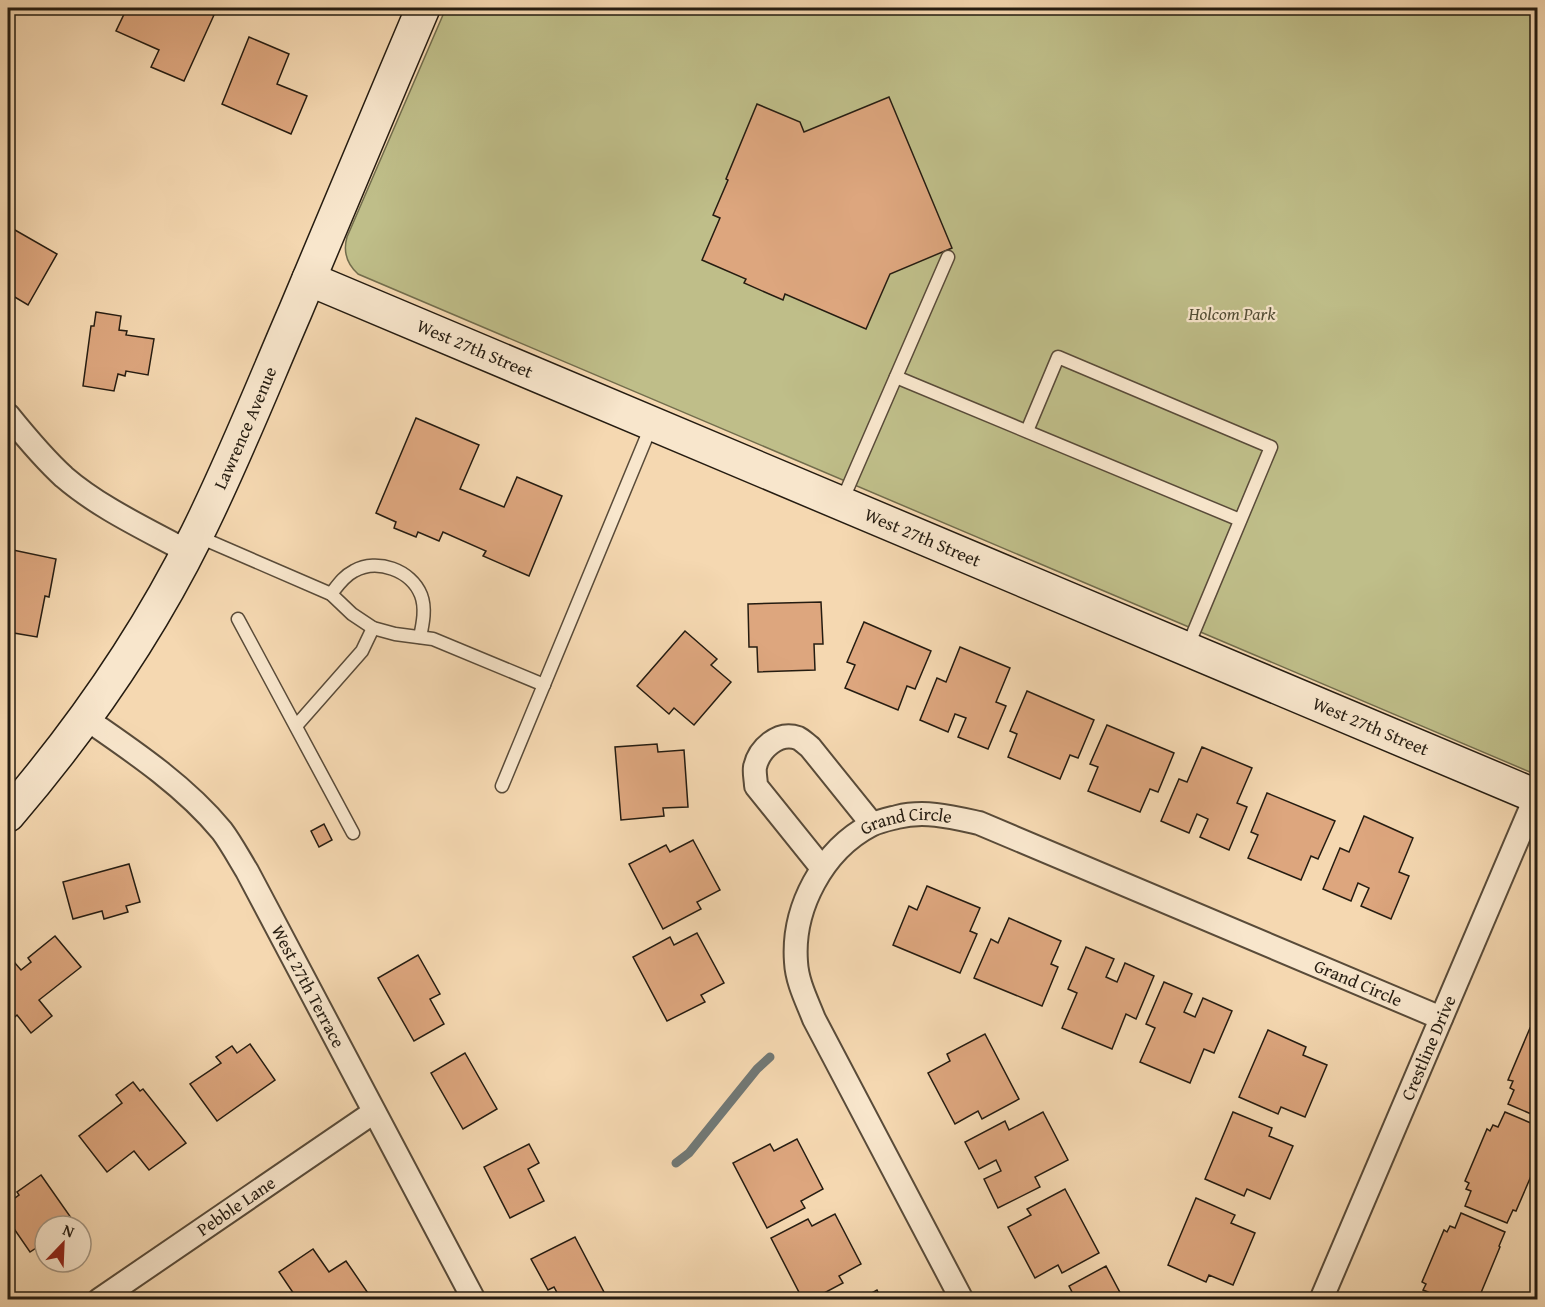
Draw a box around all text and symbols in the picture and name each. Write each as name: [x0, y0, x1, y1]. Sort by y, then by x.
park label: Holcom Park: [1188, 300, 1276, 327]
street label: West 27th Street: [413, 312, 538, 385]
street label: Lawrence Avenue: [206, 362, 283, 494]
street label: West 27th Street: [861, 501, 986, 574]
street label: West 27th Street: [1308, 689, 1434, 763]
street label: Grand Circle: [854, 800, 954, 842]
street label: West 27th Terrace: [265, 920, 352, 1053]
street label: Grand Circle: [1310, 952, 1407, 1013]
street label: Crestline Drive: [1394, 991, 1462, 1105]
street label: Pebble Lane: [191, 1169, 281, 1242]
north arrow: [33, 1214, 93, 1274]
text: N: [59, 1217, 79, 1243]

